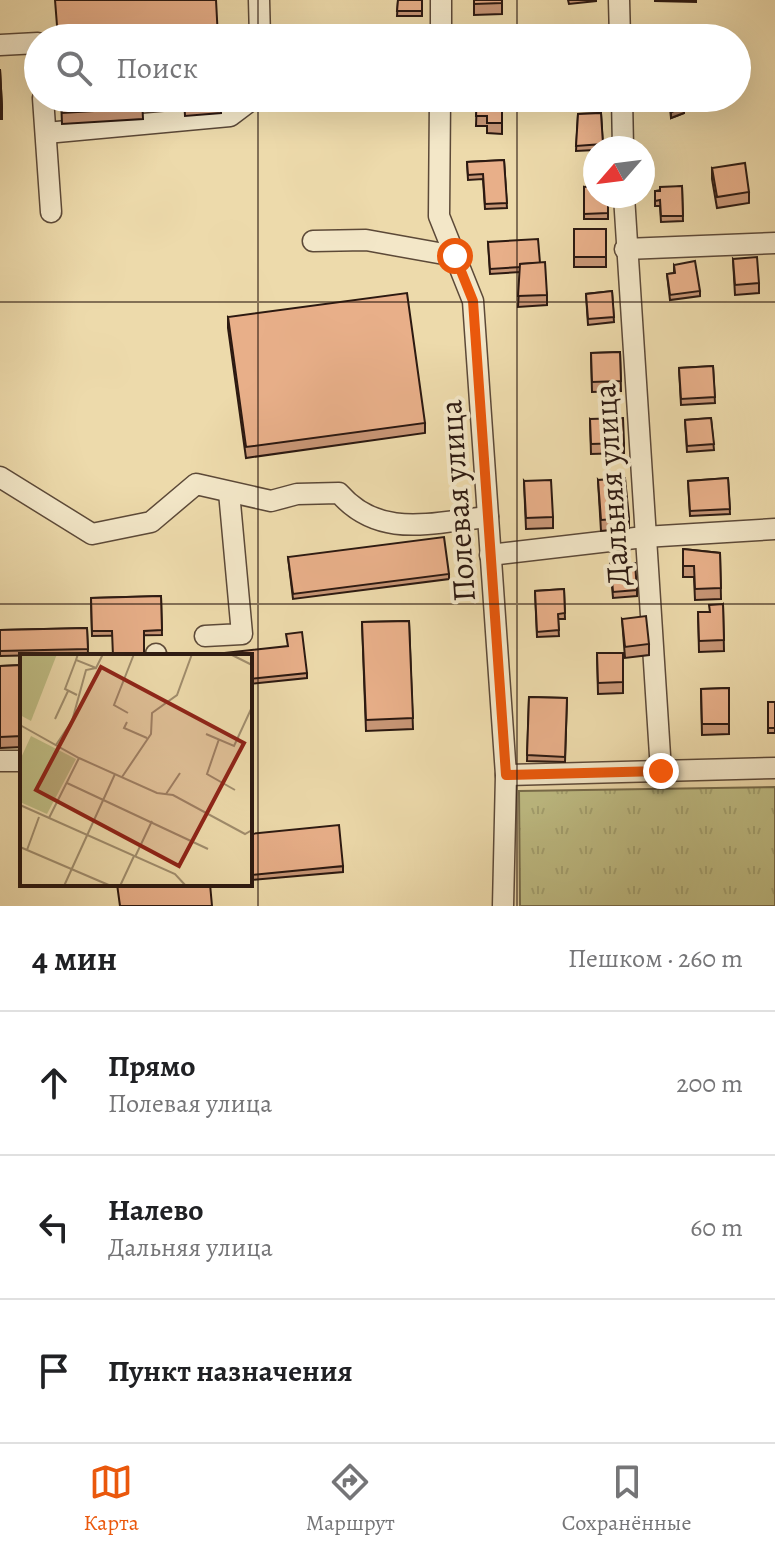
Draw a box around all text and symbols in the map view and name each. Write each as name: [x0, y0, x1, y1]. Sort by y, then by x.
search box: [24, 24, 751, 112]
icon: search: [52, 46, 96, 90]
text: Поиск: [116, 48, 198, 88]
north arrow: [583, 136, 655, 208]
route start: [437, 238, 473, 274]
street label: Дальняя улица: [582, 382, 640, 588]
street label: Полевая улица: [428, 398, 486, 603]
inset map: [20, 654, 252, 886]
route end: [643, 753, 679, 789]
text: 4 мин: [32, 935, 117, 982]
text: Пешком · 260 m: [568, 941, 743, 976]
text: Прямо: [108, 1046, 195, 1086]
icon: ahead: [32, 1061, 76, 1105]
text: 200 m: [676, 1066, 743, 1101]
text: Полевая улица: [108, 1086, 272, 1121]
text: Налево: [108, 1190, 203, 1230]
icon: left: [32, 1205, 76, 1249]
text: 60 m: [690, 1210, 743, 1245]
text: Дальняя улица: [108, 1230, 273, 1265]
icon: arrive: [32, 1349, 76, 1393]
text: Пункт назначения: [108, 1351, 353, 1391]
tab: Карта: [83, 1460, 139, 1538]
tab: Маршрут: [306, 1460, 395, 1538]
tab: Сохранённые: [562, 1460, 692, 1538]

